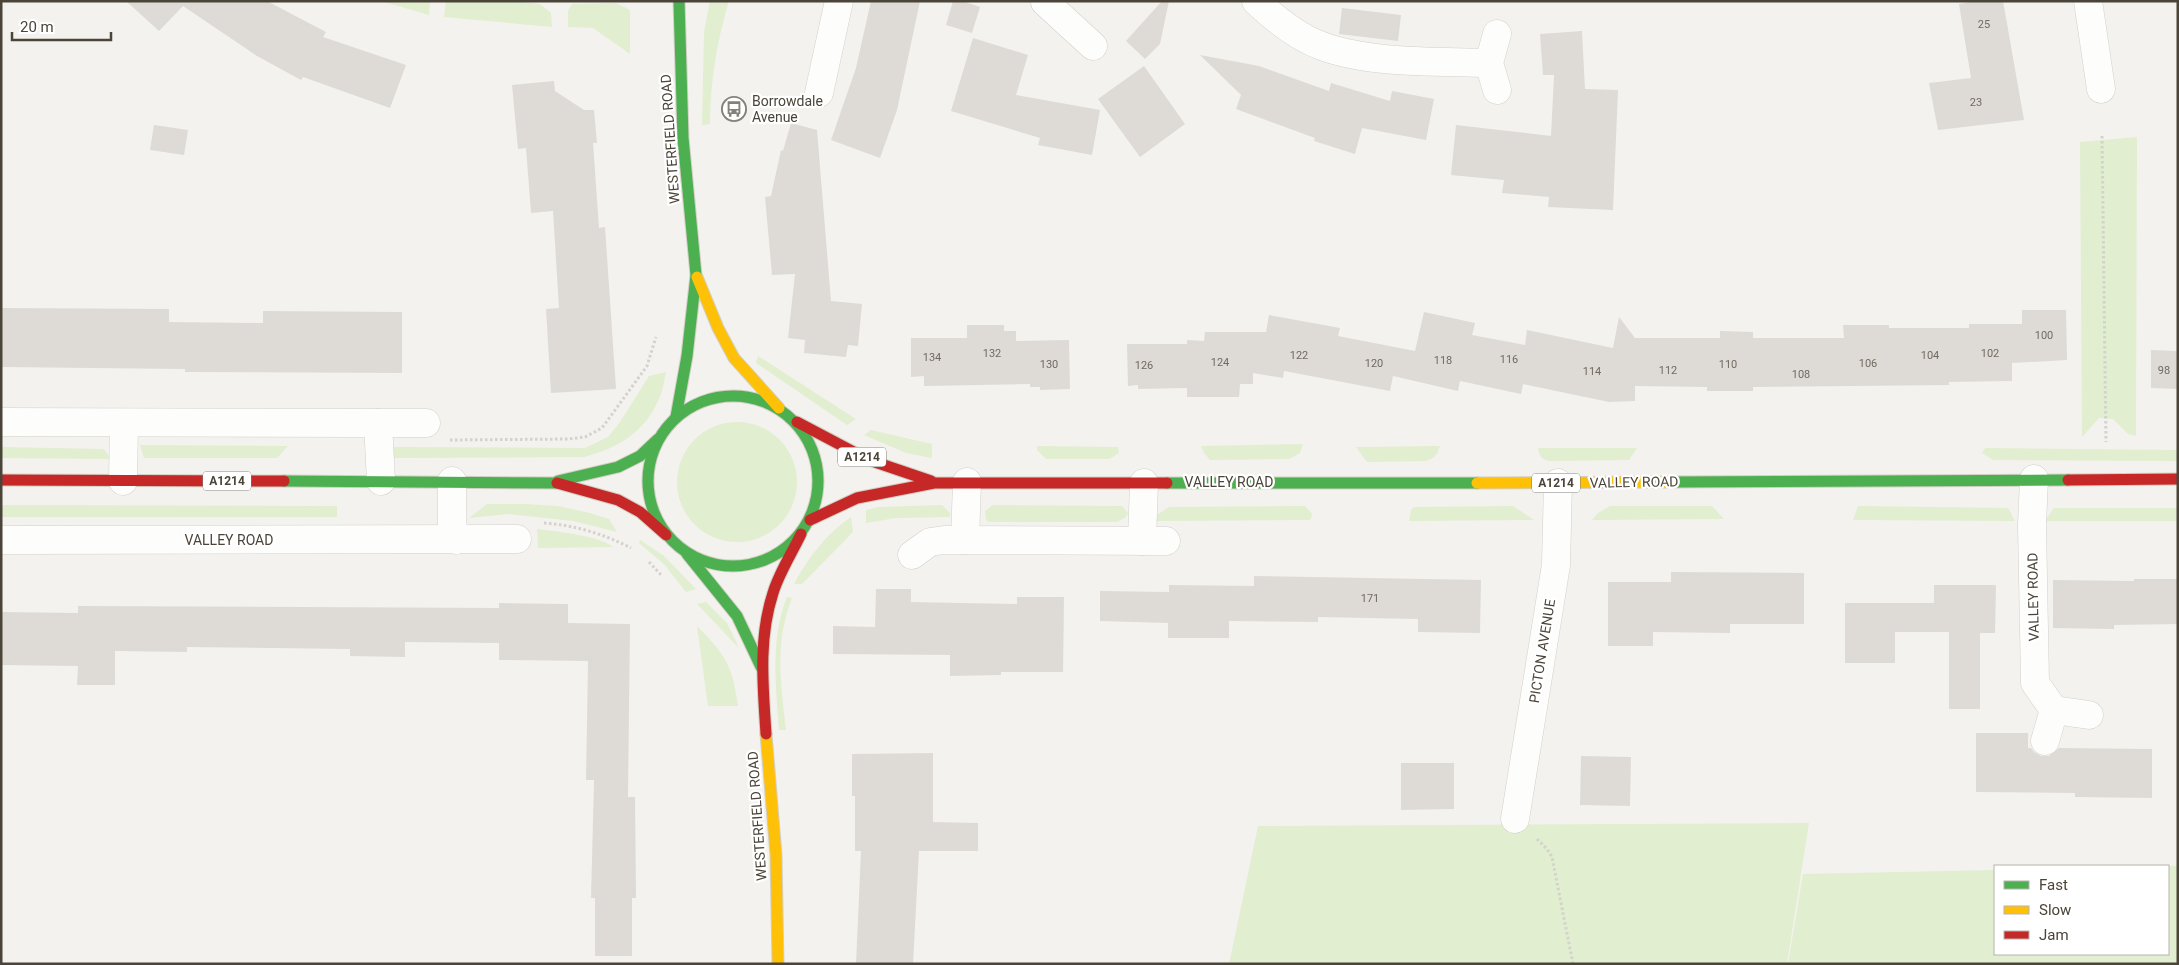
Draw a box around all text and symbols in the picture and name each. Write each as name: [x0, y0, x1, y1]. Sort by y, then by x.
scale bar: [12, 10, 111, 42]
text: 20 m: [20, 18, 54, 36]
house number: 25: [1978, 18, 1990, 31]
street label: WESTERFIELD ROAD: [657, 74, 683, 204]
place label: Borrowdale Avenue: [752, 93, 823, 125]
bus stop icon: Borrowdale Avenue: [721, 96, 747, 122]
house number: 23: [1970, 96, 1982, 109]
house number: 100: [2035, 329, 2053, 342]
house number: 132: [983, 347, 1001, 360]
house number: 102: [1981, 347, 1999, 360]
house number: 122: [1290, 349, 1308, 362]
house number: 104: [1921, 349, 1939, 362]
house number: 134: [923, 351, 941, 364]
house number: 116: [1500, 353, 1518, 366]
house number: 118: [1434, 354, 1452, 367]
house number: 124: [1211, 356, 1229, 369]
house number: 120: [1365, 357, 1383, 370]
house number: 106: [1859, 357, 1877, 370]
house number: 130: [1040, 358, 1058, 371]
house number: 110: [1719, 358, 1737, 371]
house number: 126: [1135, 359, 1153, 372]
house number: 112: [1659, 364, 1677, 377]
house number: 98: [2158, 364, 2170, 377]
house number: 114: [1583, 365, 1601, 378]
house number: 108: [1792, 368, 1810, 381]
road number: A1214: [838, 448, 886, 467]
road number: A1214: [203, 472, 251, 491]
road number: A1214: [1532, 473, 1580, 492]
street label: VALLEY ROAD: [1589, 473, 1679, 491]
street label: VALLEY ROAD: [1185, 474, 1273, 490]
street label: VALLEY ROAD: [185, 532, 273, 548]
street label: VALLEY ROAD: [2024, 552, 2042, 642]
house number: 171: [1361, 592, 1379, 605]
street label: PICTON AVENUE: [1526, 598, 1558, 704]
street label: WESTERFIELD ROAD: [744, 751, 770, 881]
legend: [1994, 865, 2169, 955]
text: Fast: [2039, 876, 2068, 894]
text: Slow: [2039, 901, 2071, 919]
text: Jam: [2039, 926, 2069, 944]

